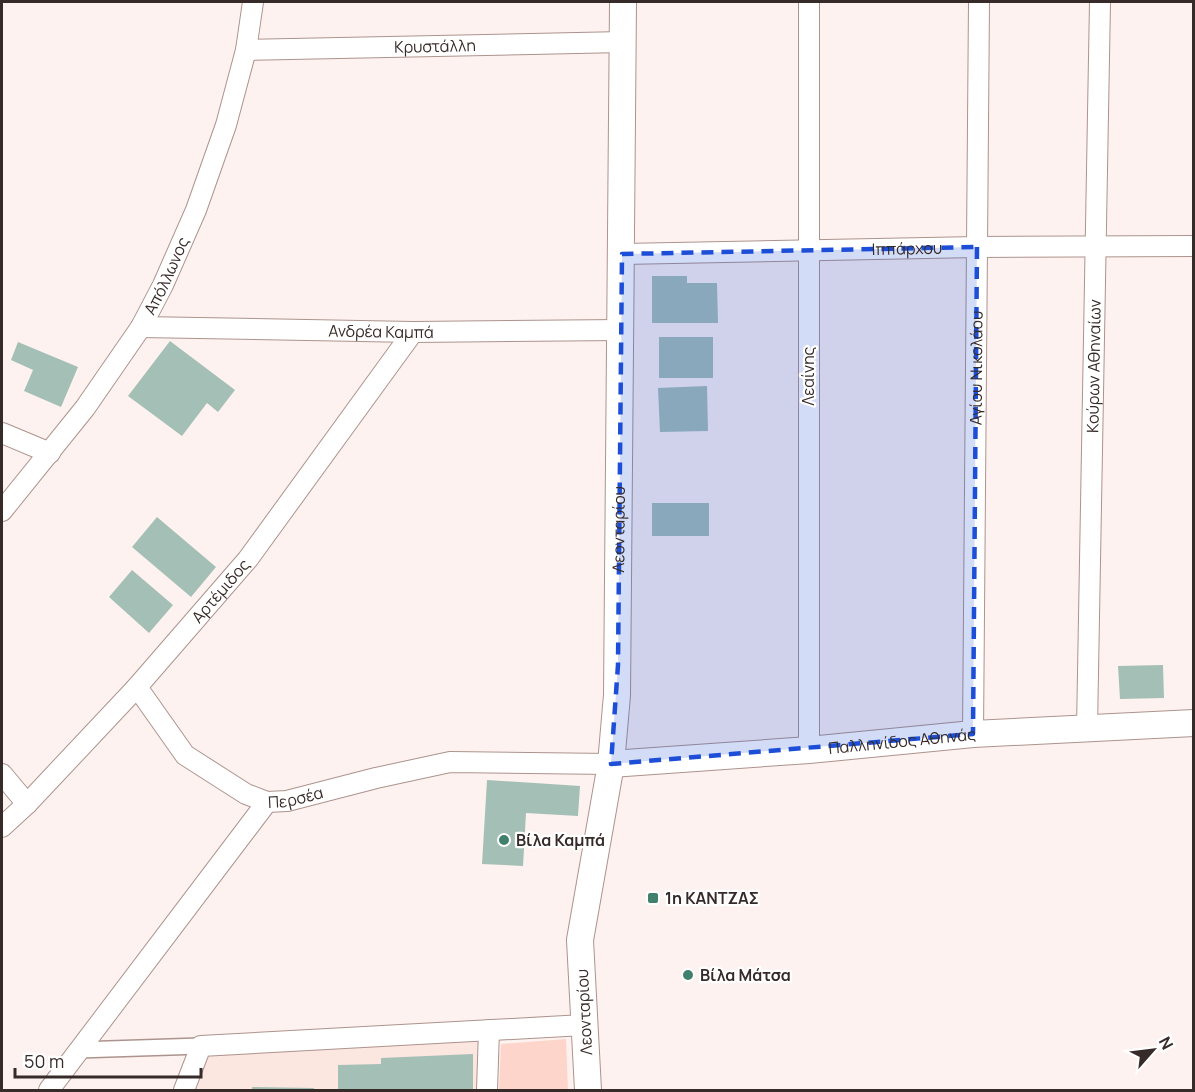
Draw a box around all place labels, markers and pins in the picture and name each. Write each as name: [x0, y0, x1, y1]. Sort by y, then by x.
place label: Βίλα Καμπά: [516, 829, 605, 851]
marker: Βίλα Καμπά: [497, 833, 511, 847]
place label: 1η ΚΑΝΤΖΑΣ: [665, 887, 759, 909]
marker: 1η ΚΑΝΤΖΑΣ: [646, 891, 660, 905]
place label: Βίλα Μάτσα: [700, 964, 791, 986]
marker: Βίλα Μάτσα: [681, 968, 695, 982]

